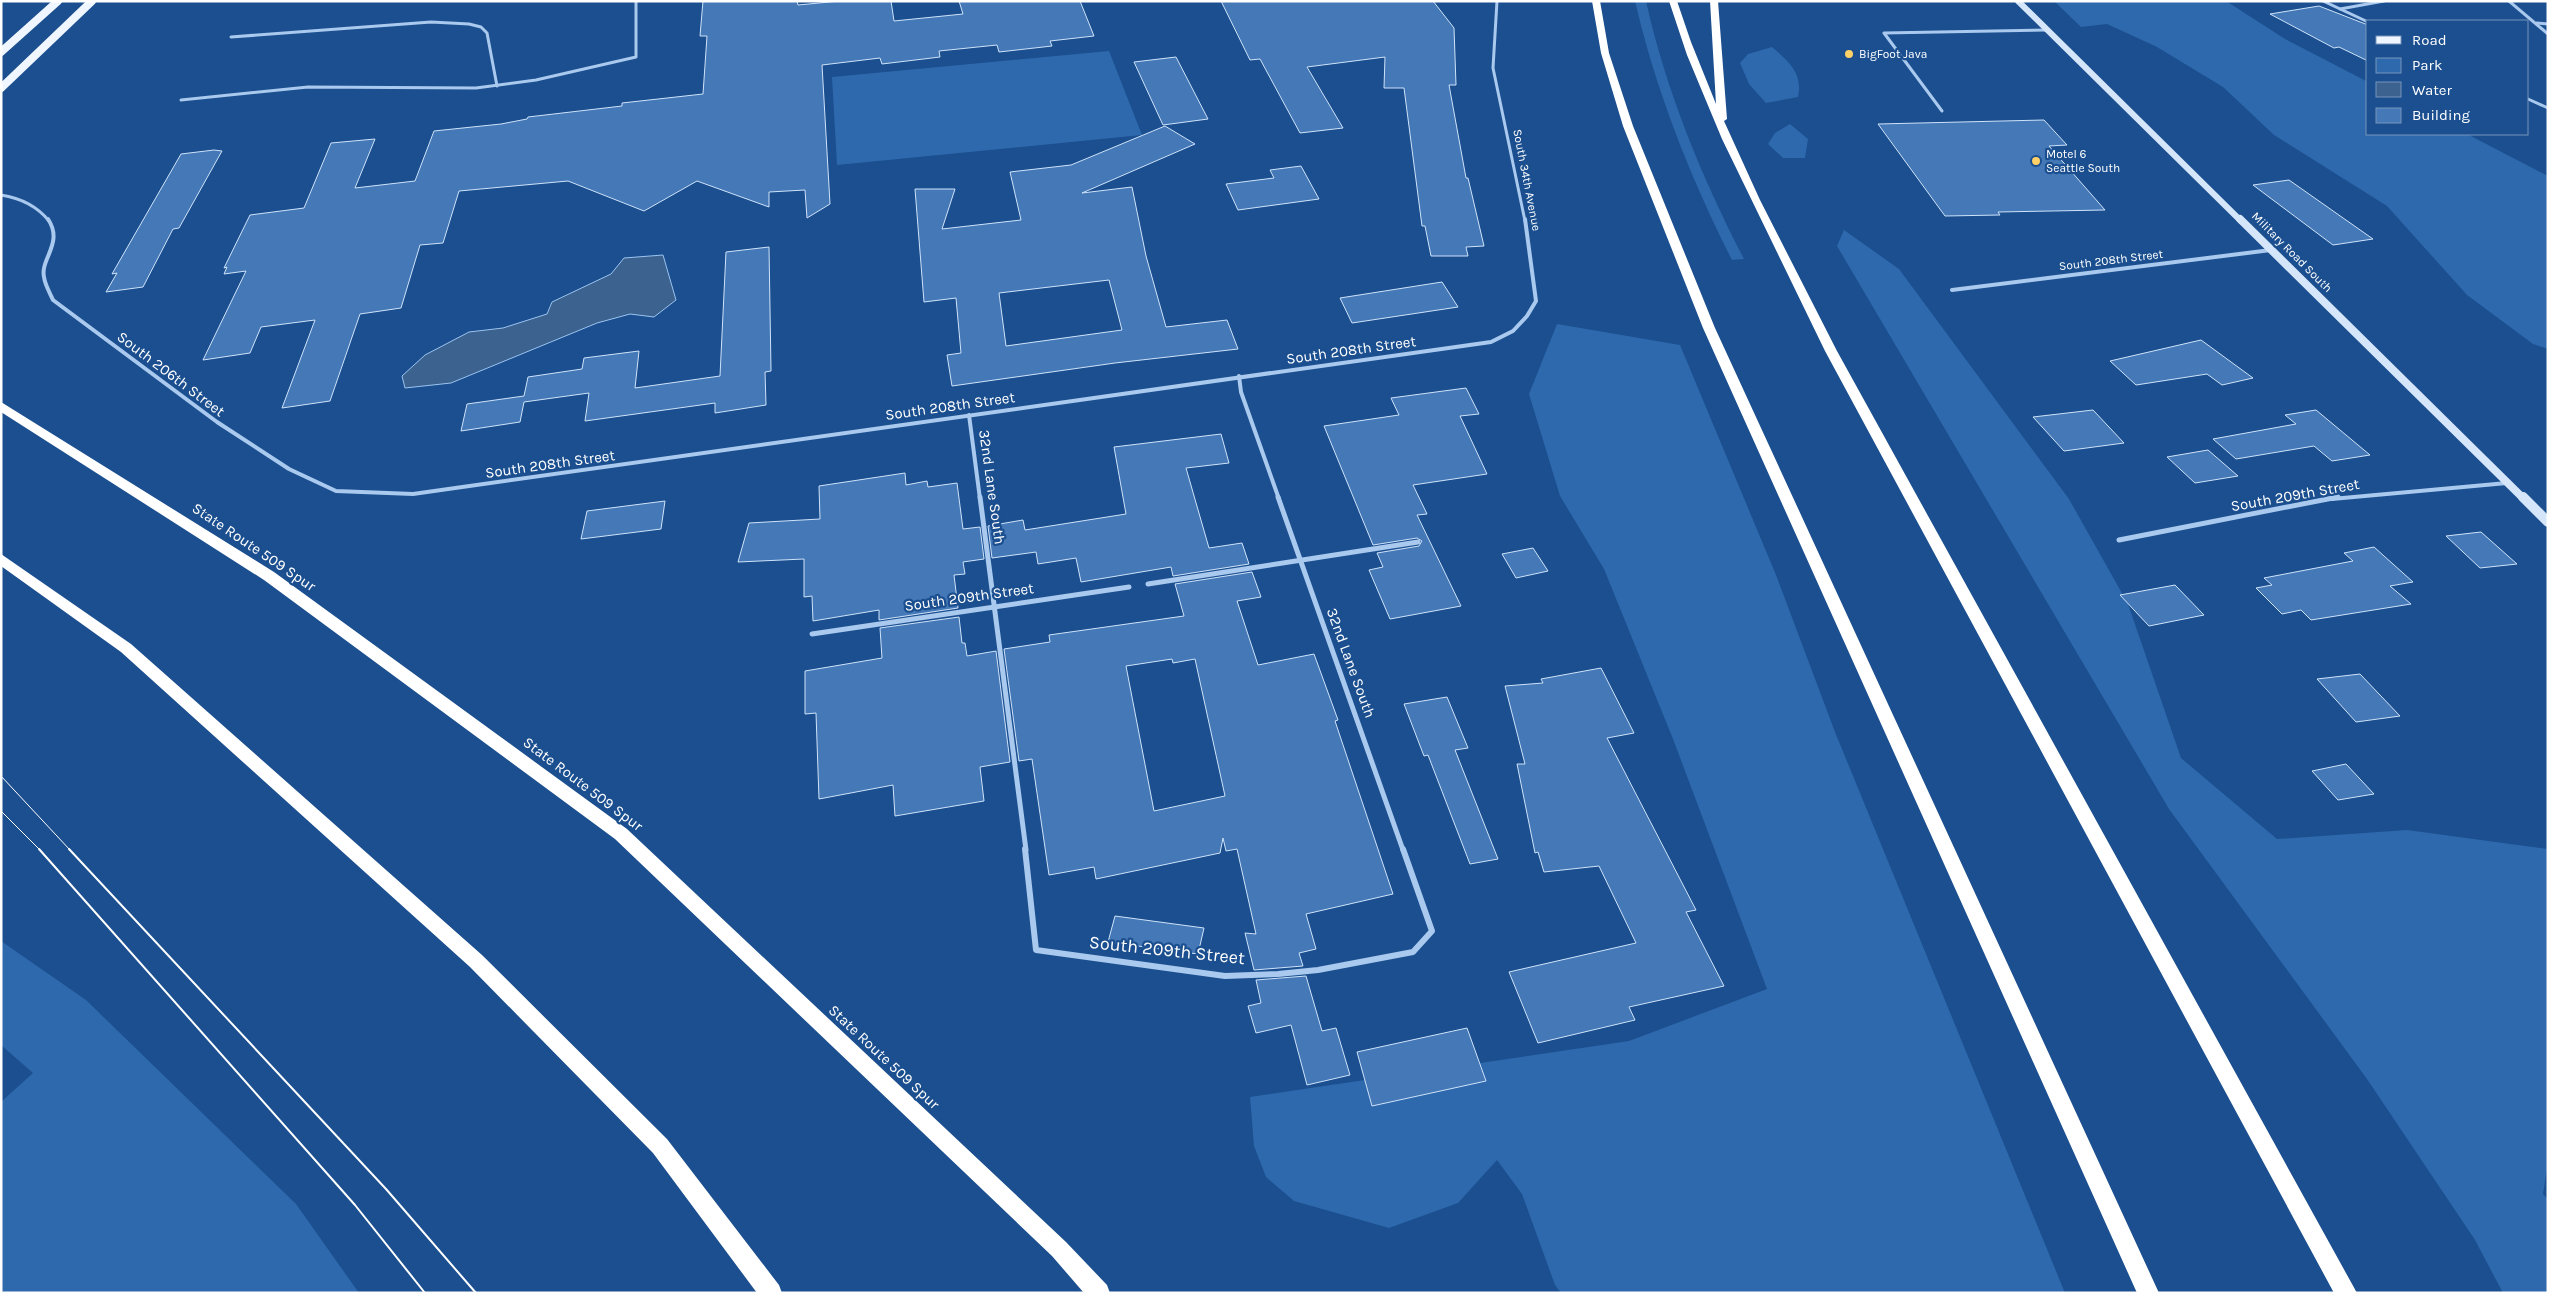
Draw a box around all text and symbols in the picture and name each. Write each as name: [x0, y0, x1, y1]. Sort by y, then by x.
legend: [2366, 20, 2529, 135]
text: Road: [2412, 31, 2447, 49]
place label: BigFoot Java: [1859, 47, 1927, 61]
marker: BigFoot Java: [1843, 48, 1855, 60]
text: Park: [2412, 56, 2442, 74]
text: Water: [2412, 81, 2453, 99]
text: Building: [2412, 106, 2470, 124]
street label: South 34th Avenue: [1510, 128, 1544, 232]
place label: Motel 6 Seattle South: [2046, 147, 2120, 175]
marker: Motel 6 Seattle South: [2030, 155, 2042, 167]
street label: Military Road South: [2249, 209, 2335, 295]
street label: South 208th Street: [2058, 247, 2164, 273]
street label: South 206th Street: [114, 328, 229, 421]
street label: South 208th Street: [1285, 332, 1417, 368]
street label: South 208th Street: [884, 388, 1016, 424]
street label: 32nd Lane South: [975, 428, 1009, 546]
street label: South 208th Street: [484, 446, 616, 482]
street label: South 209th Street: [2229, 475, 2361, 515]
street label: State Route 509 Spur: [189, 499, 320, 595]
street label: South 209th Street: [903, 579, 1035, 615]
street label: 32nd Lane South: [1323, 606, 1379, 720]
street label: State Route 509 Spur: [520, 733, 647, 835]
street label: South 209th Street: [1088, 931, 1246, 969]
street label: State Route 509 Spur: [825, 1001, 944, 1113]

